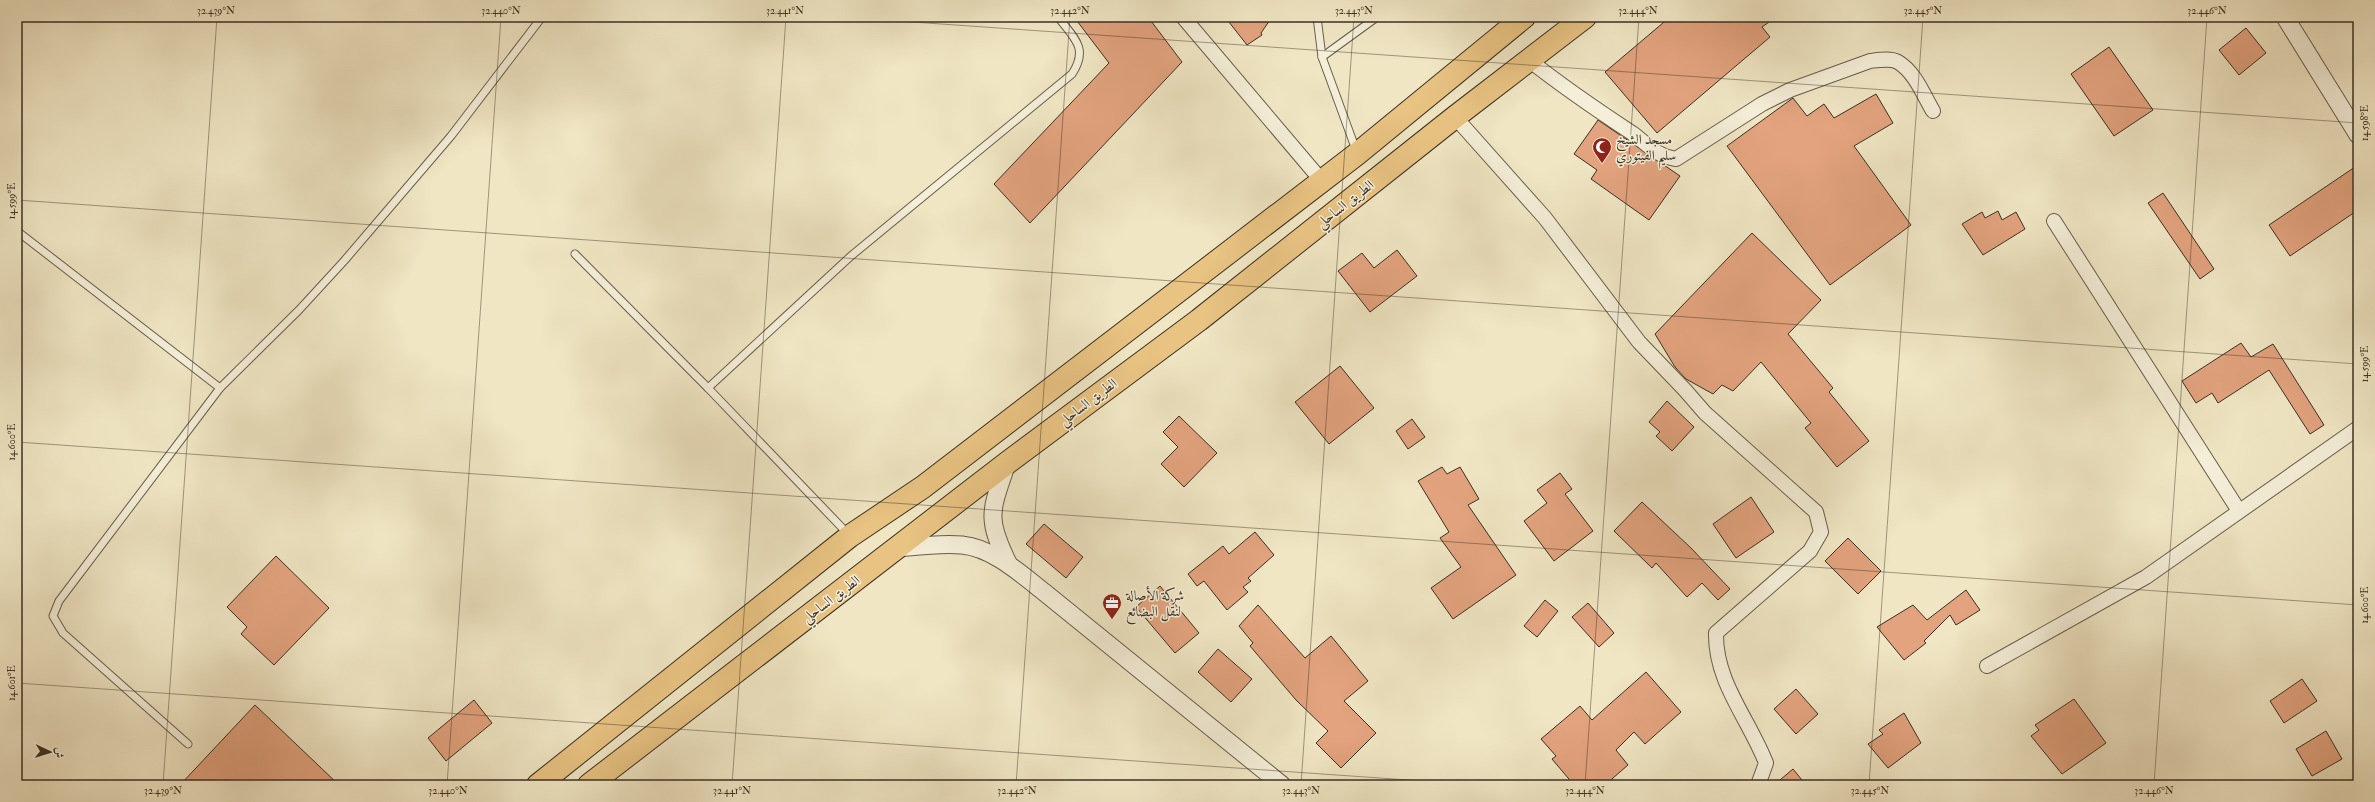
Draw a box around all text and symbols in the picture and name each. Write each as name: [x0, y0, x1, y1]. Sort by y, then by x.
text: 32.439°N: [197, 5, 235, 17]
text: 32.440°N: [481, 5, 521, 17]
text: 32.441°N: [766, 5, 804, 17]
text: 32.442°N: [1050, 5, 1090, 17]
text: 32.443°N: [1335, 5, 1373, 17]
text: 32.444°N: [1618, 5, 1658, 17]
text: 32.445°N: [1904, 5, 1942, 17]
text: 32.446°N: [2187, 5, 2227, 17]
text: 14.598°E: [2359, 105, 2371, 141]
place label: مسجد الشيخ سليم الفيتوري: [1616, 131, 1676, 169]
mosque icon: مسجد الشيخ سليم الفيتوري: [1591, 136, 1613, 164]
street label: الطريق الساحلي: [1313, 176, 1380, 235]
text: 14.599°E: [6, 183, 18, 219]
text: 14.599°E: [2359, 346, 2371, 382]
street label: الطريق الساحلي: [1056, 375, 1123, 433]
text: 14.600°E: [6, 423, 18, 461]
street label: الطريق الساحلي: [799, 572, 866, 630]
place label: شركة الأصالة لنقل البضائع: [1125, 585, 1184, 625]
text: 14.600°E: [2359, 586, 2371, 624]
office icon: شركة الأصالة لنقل البضائع: [1101, 592, 1123, 620]
text: 14.601°E: [6, 665, 18, 701]
north arrow: [30, 732, 70, 772]
text: ش: [53, 747, 66, 759]
text: 32.439°N: [144, 785, 182, 797]
text: 32.440°N: [428, 785, 468, 797]
text: 32.441°N: [713, 785, 751, 797]
text: 32.442°N: [997, 785, 1037, 797]
text: 32.443°N: [1282, 785, 1320, 797]
text: 32.444°N: [1565, 785, 1605, 797]
text: 32.445°N: [1851, 785, 1889, 797]
text: 32.446°N: [2134, 785, 2174, 797]

